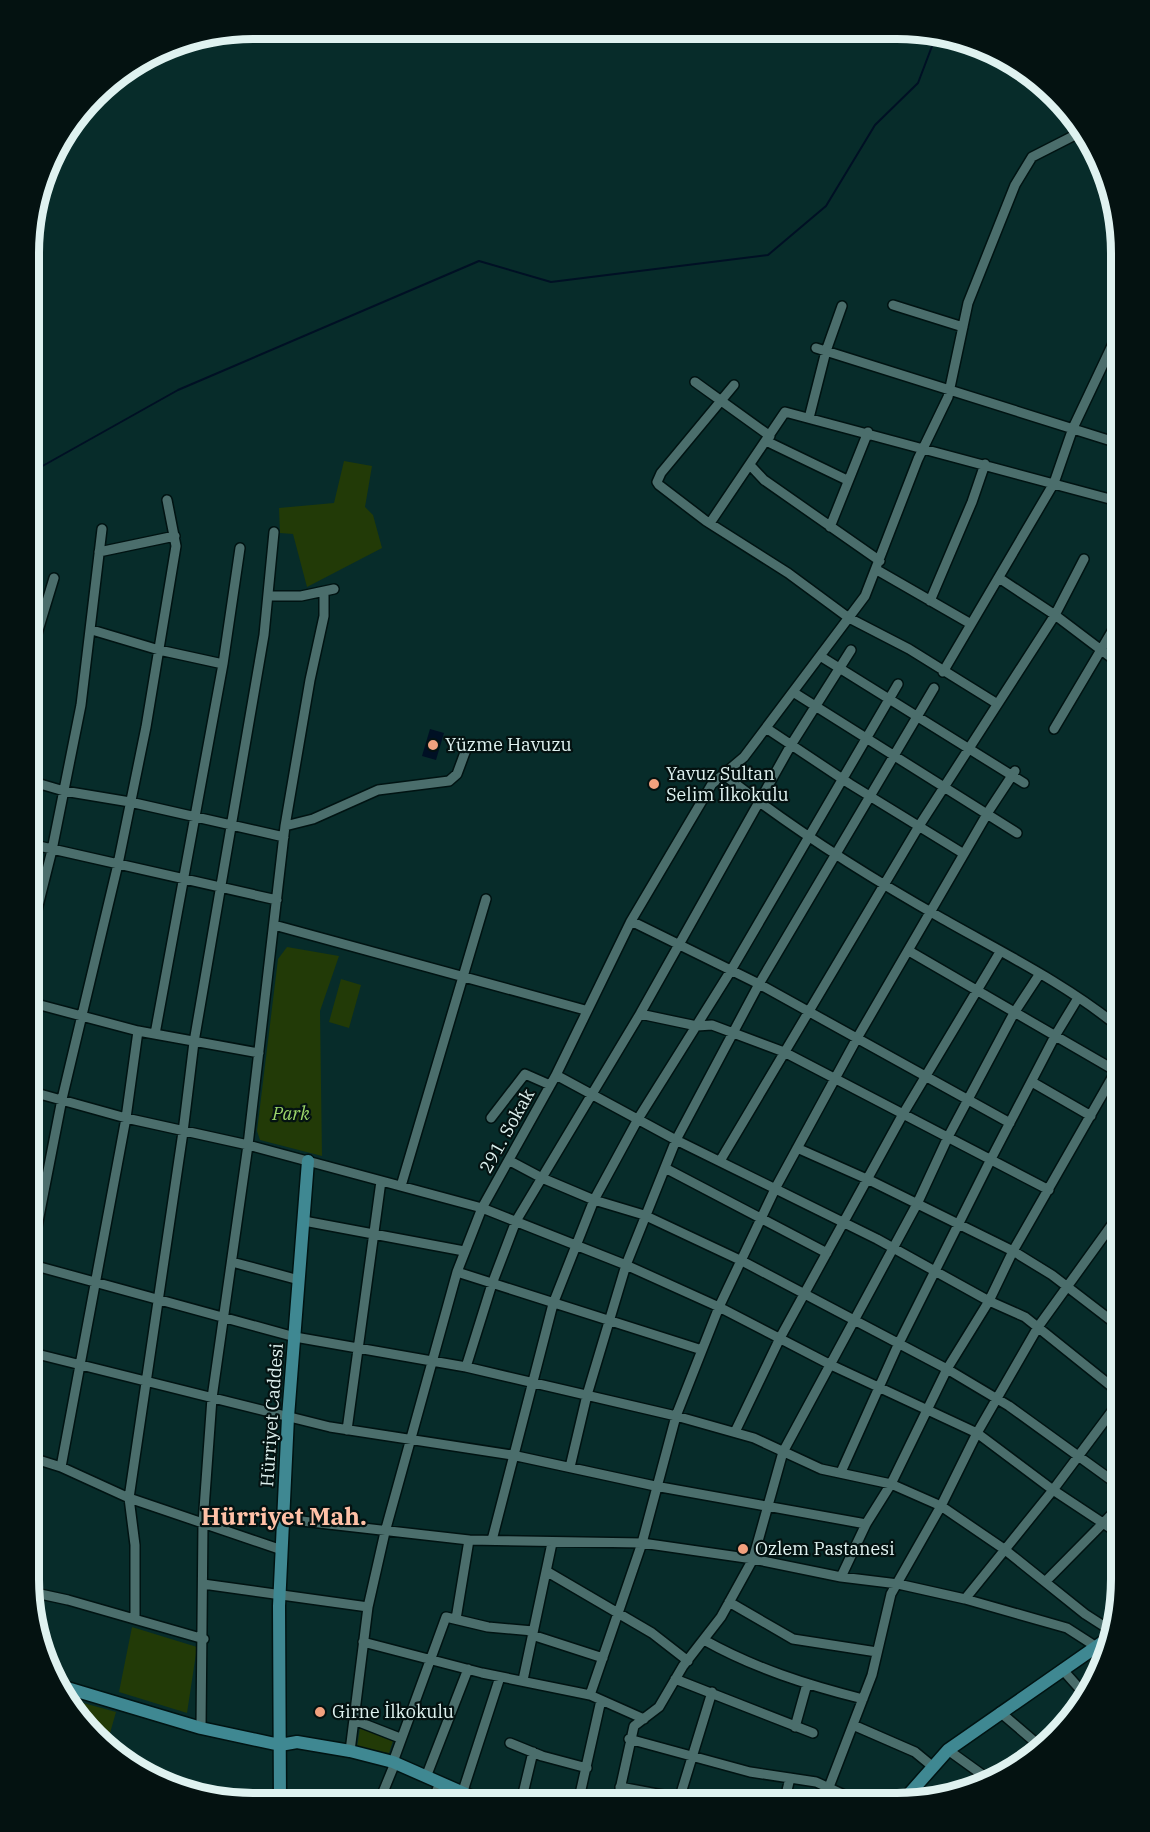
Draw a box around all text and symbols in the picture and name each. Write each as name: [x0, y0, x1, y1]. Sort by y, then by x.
place label: Yüzme Havuzu: [445, 733, 572, 756]
marker: Yüzme Havuzu: [426, 738, 440, 752]
place label: Yavuz Sultan Selim İlkokulu: [666, 762, 789, 806]
marker: Yavuz Sultan Selim İlkokulu: [647, 777, 661, 791]
street label: 291. Sokak: [474, 1084, 539, 1177]
park label: Park: [271, 1102, 310, 1125]
street label: Hürriyet Caddesi: [255, 1342, 288, 1488]
district label: Hürriyet Mah.: [201, 1500, 367, 1532]
place label: Ozlem Pastanesi: [755, 1537, 895, 1560]
marker: Ozlem Pastanesi: [736, 1542, 750, 1556]
place label: Girne İlkokulu: [332, 1700, 454, 1723]
marker: Girne İlkokulu: [313, 1705, 327, 1719]

